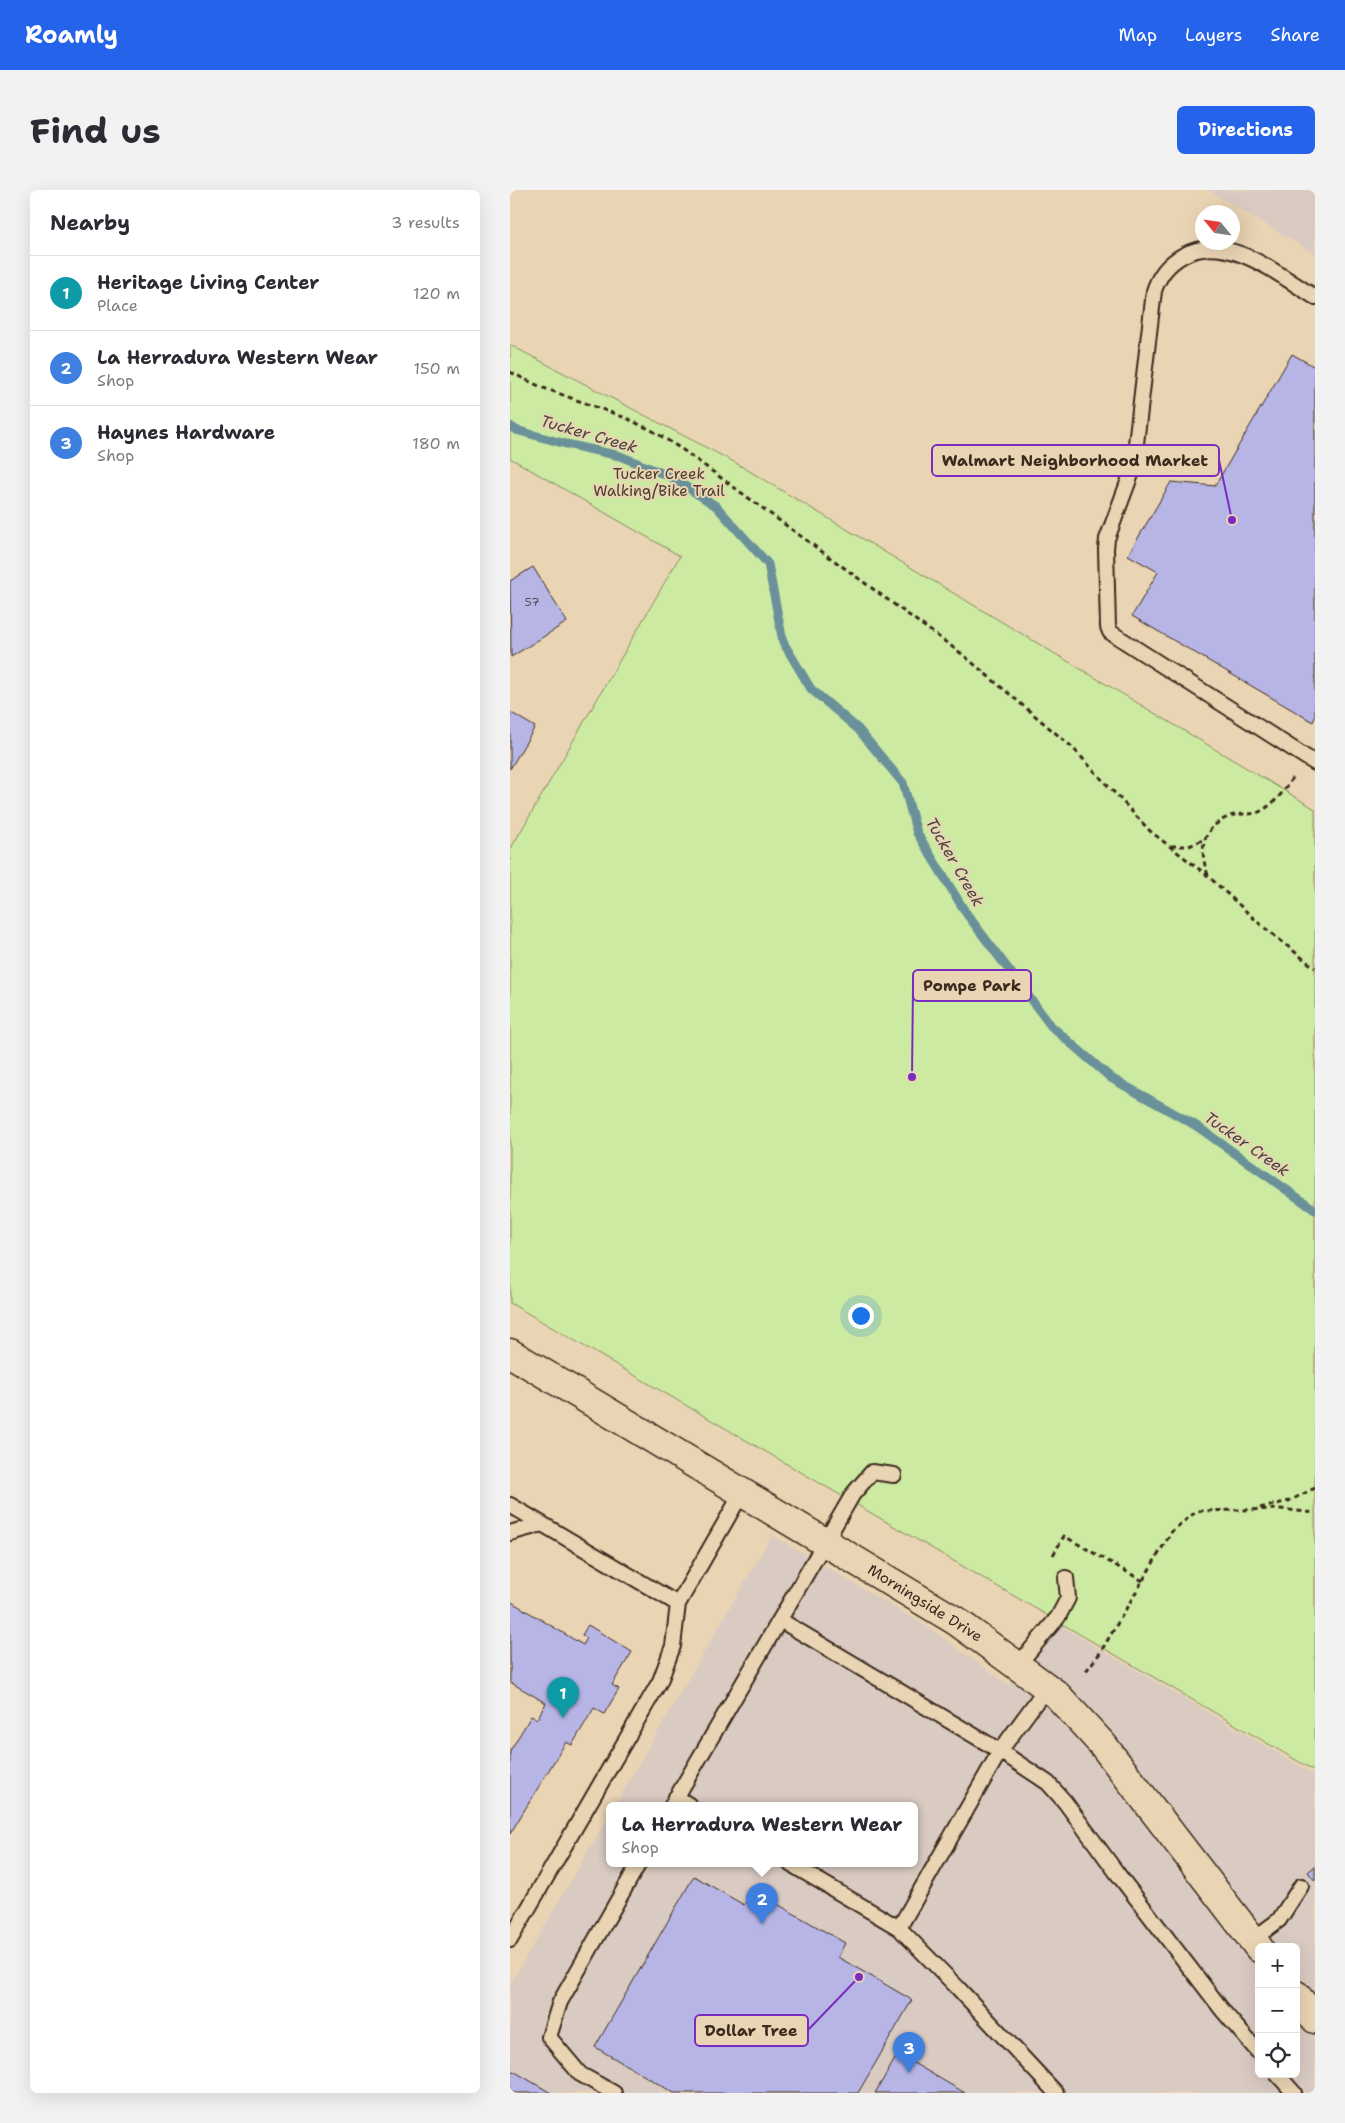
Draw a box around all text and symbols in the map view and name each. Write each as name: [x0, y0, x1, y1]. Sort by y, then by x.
text: Roamly: [25, 19, 118, 51]
text: Map: [1119, 23, 1157, 47]
text: Layers: [1185, 23, 1242, 47]
text: Share: [1270, 23, 1320, 47]
button: Directions: [1177, 106, 1315, 154]
text: Find us: [30, 107, 161, 154]
north arrow: [1195, 205, 1240, 250]
text: Nearby: [50, 209, 130, 237]
text: 3 results: [391, 212, 460, 233]
text: Heritage Living Center: [97, 270, 320, 295]
text: 1: [62, 283, 70, 304]
text: 120 m: [413, 283, 460, 304]
text: Place: [97, 295, 138, 316]
text: La Herradura Western Wear: [97, 345, 378, 370]
text: 2: [60, 358, 72, 379]
text: 150 m: [413, 358, 460, 379]
text: Shop: [97, 370, 134, 391]
water label: Tucker Creek: [538, 410, 640, 458]
text: Haynes Hardware: [97, 420, 275, 445]
text: 3: [60, 433, 72, 454]
text: 180 m: [412, 433, 460, 454]
text: Shop: [97, 445, 134, 466]
callout: Walmart Neighborhood Market: [932, 445, 1219, 476]
text: Walmart Neighborhood Market: [942, 450, 1208, 471]
park label: Tucker Creek Walking/Bike Trail: [593, 464, 725, 501]
house number: 57: [524, 594, 540, 610]
water label: Tucker Creek: [921, 814, 989, 910]
callout: Pompe Park: [913, 970, 1031, 1001]
text: Pompe Park: [923, 975, 1021, 996]
water label: Tucker Creek: [1200, 1107, 1294, 1181]
your location: [848, 1303, 874, 1329]
street label: Morningside Drive: [864, 1560, 986, 1646]
pin: 1: [547, 1677, 579, 1718]
popup: [606, 1802, 918, 1867]
text: La Herradura Western Wear: [621, 1812, 903, 1837]
text: Shop: [621, 1837, 659, 1858]
pin: 2: [746, 1883, 778, 1924]
map controls: [1255, 1943, 1300, 2078]
button: +: [1255, 1943, 1300, 1988]
button: −: [1255, 1988, 1300, 2033]
callout: Dollar Tree: [695, 2015, 808, 2046]
text: Dollar Tree: [704, 2020, 798, 2041]
pin: 3: [893, 2032, 925, 2073]
button: locate: [1255, 2033, 1300, 2078]

